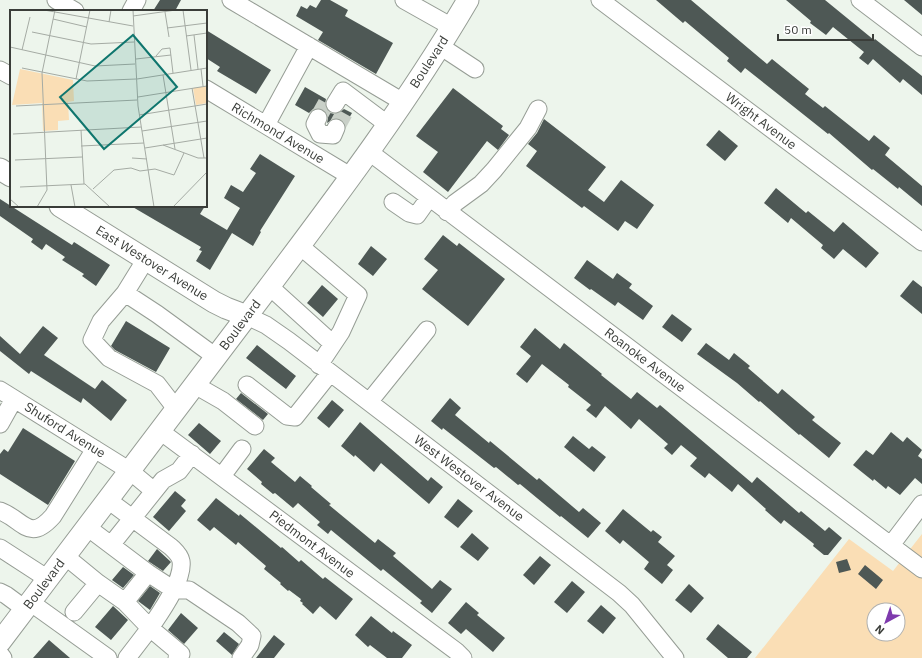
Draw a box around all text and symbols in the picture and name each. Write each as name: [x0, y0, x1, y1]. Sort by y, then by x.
inset map: [10, 10, 207, 207]
scale bar: [778, 16, 873, 42]
text: 50 m: [784, 22, 812, 37]
street label: Boulevard: [406, 33, 452, 91]
street label: Wright Avenue: [722, 89, 800, 153]
street label: Richmond Avenue: [228, 99, 328, 167]
street label: East Westover Avenue: [93, 221, 211, 305]
street label: Boulevard: [215, 296, 265, 354]
street label: Roanoke Avenue: [601, 324, 689, 396]
street label: Shuford Avenue: [21, 398, 109, 462]
street label: West Westover Avenue: [411, 431, 527, 525]
street label: Piedmont Avenue: [266, 506, 358, 582]
street label: Boulevard: [19, 555, 69, 613]
north arrow: [866, 602, 906, 642]
text: N: [872, 622, 887, 638]

